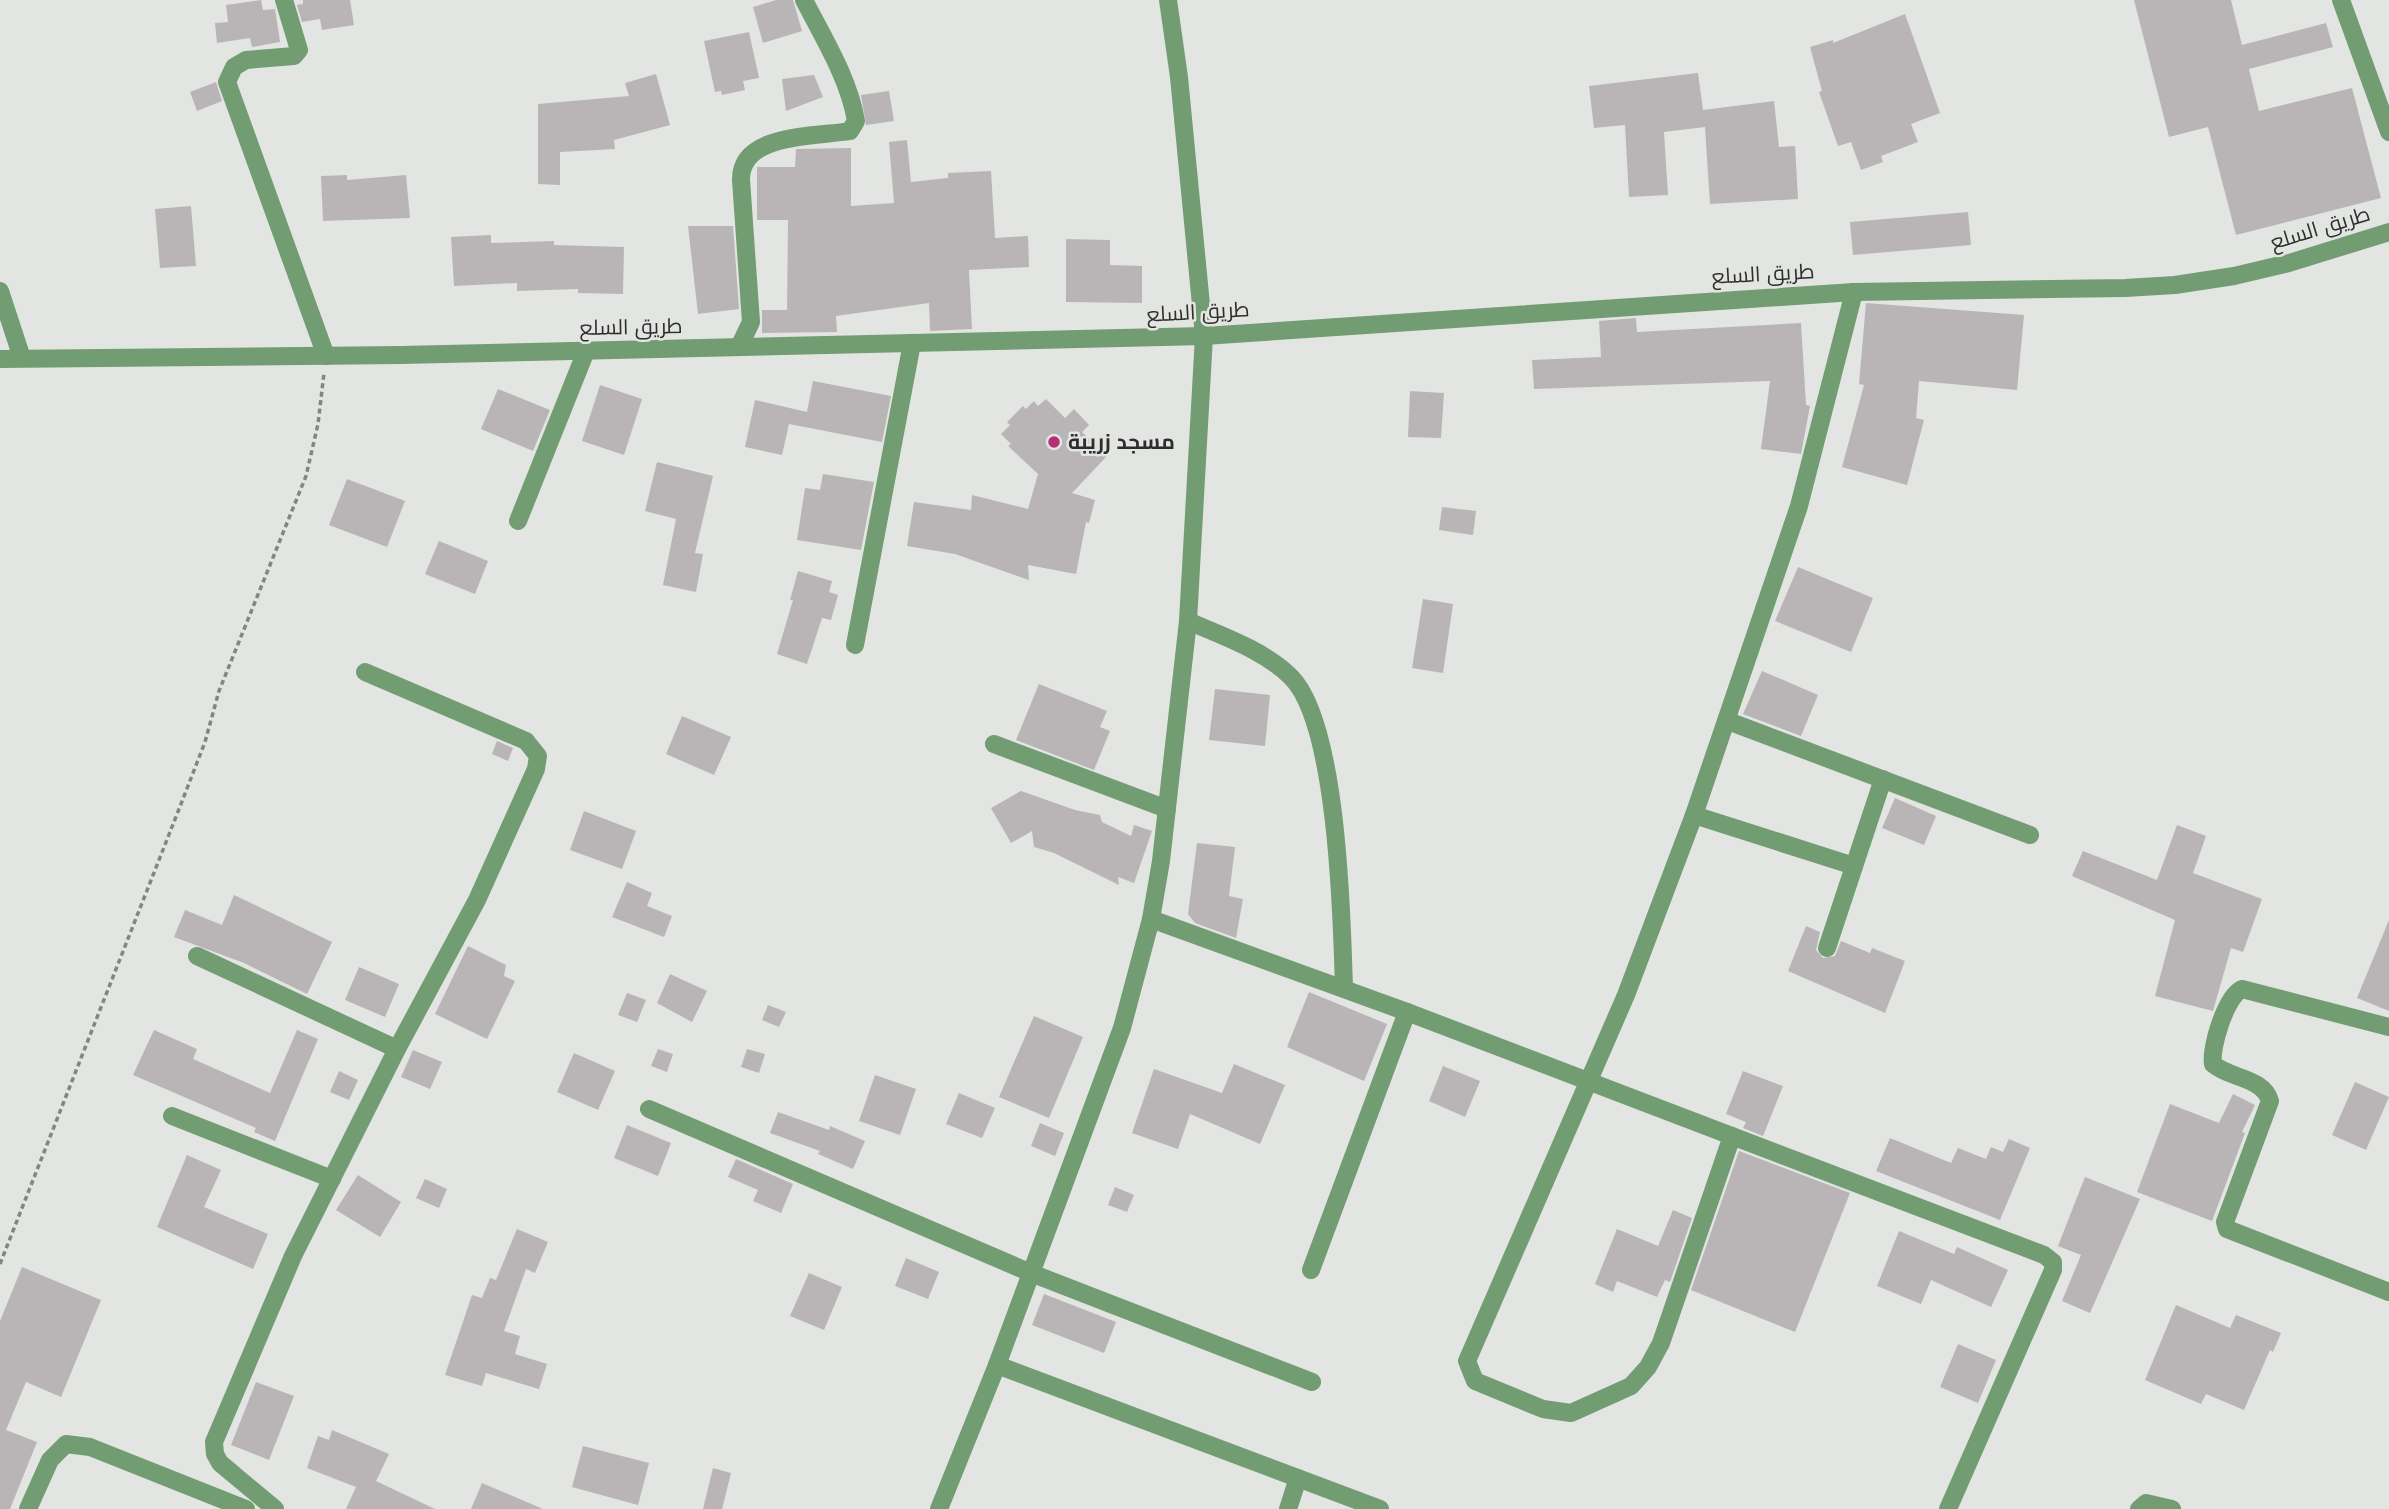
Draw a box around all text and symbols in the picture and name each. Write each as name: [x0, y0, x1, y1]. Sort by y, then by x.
street label: طريق السلع: [2267, 200, 2373, 256]
street label: طريق السلع: [1711, 258, 1815, 291]
street label: طريق السلع: [1146, 296, 1250, 329]
street label: طريق السلع: [579, 313, 683, 342]
place label: مسجد زريبة: [1068, 429, 1175, 455]
marker: مسجد زريبة: [1046, 434, 1062, 450]

